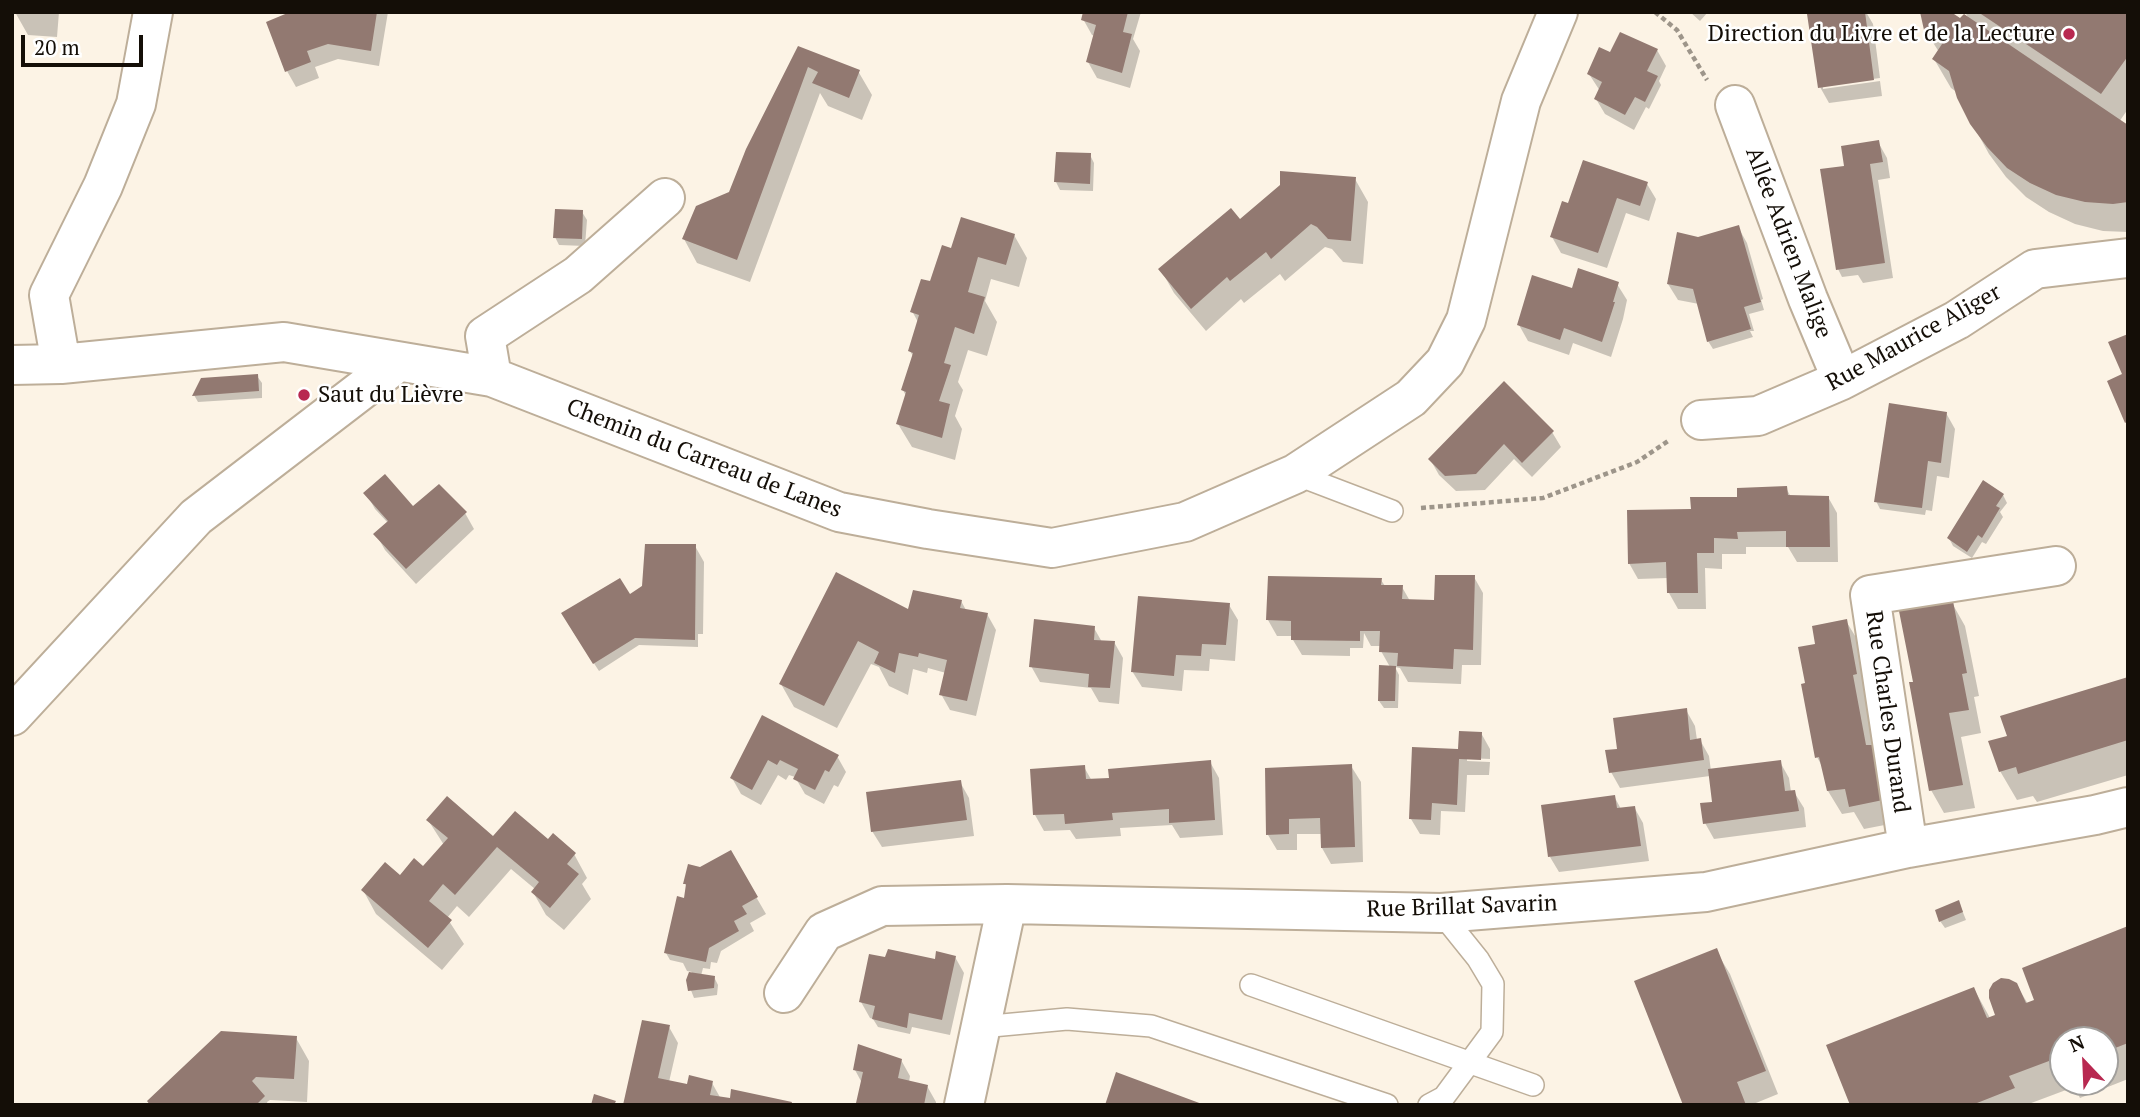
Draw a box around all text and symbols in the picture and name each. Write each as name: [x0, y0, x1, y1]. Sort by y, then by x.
place label: Direction du Livre et de la Lecture: [1708, 20, 2055, 48]
scale bar: [24, 21, 147, 65]
marker: Direction du Livre et de la Lecture: [2061, 26, 2077, 42]
text: 20 m: [34, 33, 80, 61]
street label: Allée Adrien Malige: [1739, 144, 1837, 342]
street label: Rue Maurice Aliger: [1822, 279, 2006, 397]
place label: Saut du Lièvre: [318, 381, 464, 409]
marker: Saut du Lièvre: [296, 387, 312, 403]
street label: Chemin du Carreau de Lanes: [562, 394, 846, 524]
street label: Rue Charles Durand: [1859, 609, 1915, 815]
street label: Rue Brillat Savarin: [1366, 890, 1558, 924]
north arrow: [2049, 1026, 2119, 1096]
text: N: [2065, 1029, 2088, 1057]

